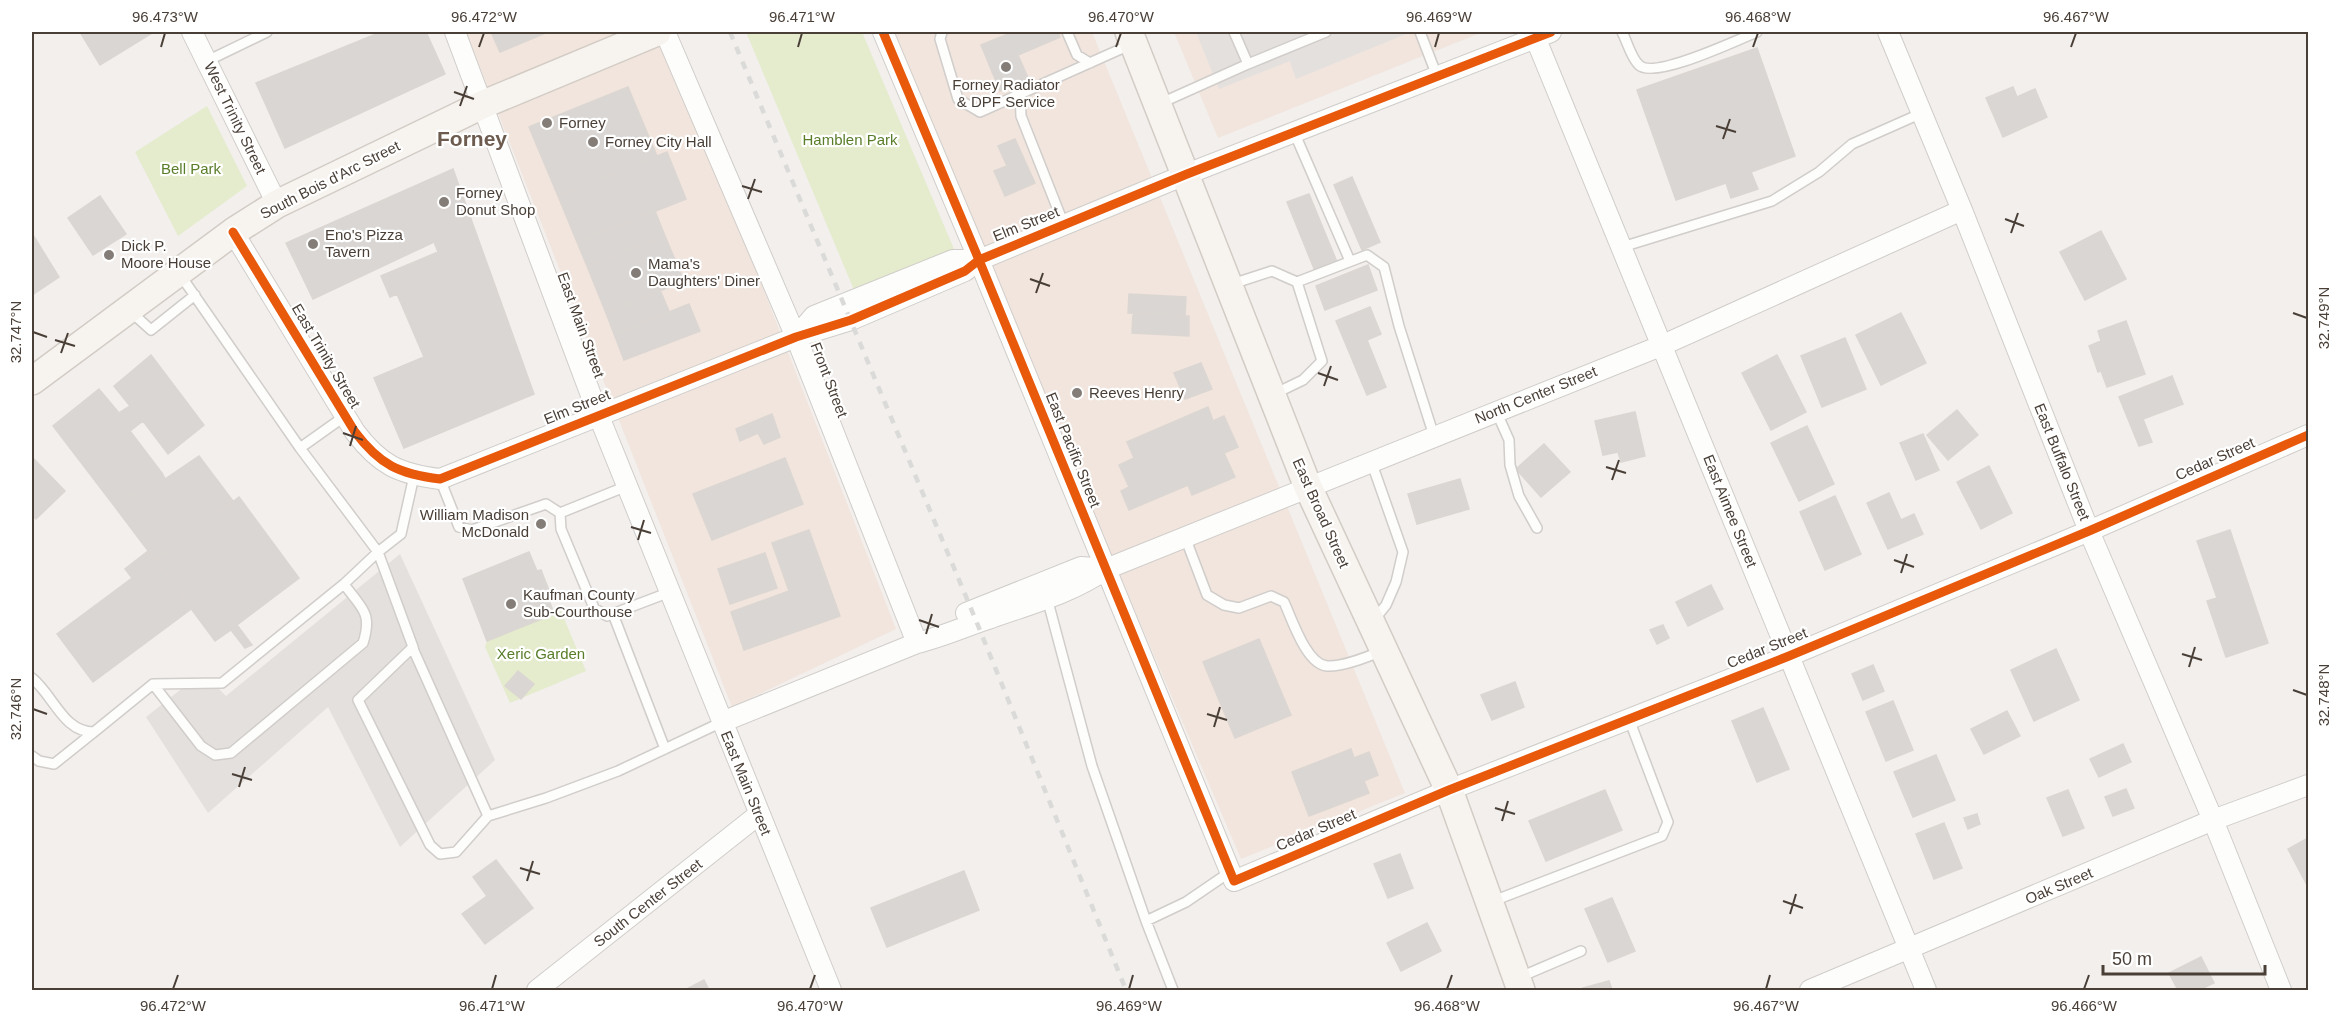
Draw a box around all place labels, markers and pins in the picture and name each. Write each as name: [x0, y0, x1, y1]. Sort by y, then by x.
marker: Forney Radiator & DPF Service: [999, 60, 1013, 74]
place label: Forney Radiator & DPF Service: [952, 76, 1060, 110]
place label: Forney: [559, 114, 606, 131]
marker: Forney: [540, 116, 554, 130]
place label: Forney City Hall: [605, 133, 712, 150]
marker: Forney City Hall: [586, 135, 600, 149]
place label: Forney Donut Shop: [456, 184, 535, 218]
marker: Forney Donut Shop: [437, 195, 451, 209]
place label: Eno's Pizza Tavern: [325, 226, 404, 260]
place label: Dick P. Moore House: [121, 237, 211, 271]
marker: Eno's Pizza Tavern: [306, 237, 320, 251]
marker: Dick P. Moore House: [102, 248, 116, 262]
place label: Mama's Daughters' Diner: [648, 255, 760, 289]
marker: Mama's Daughters' Diner: [629, 266, 643, 280]
place label: Reeves Henry: [1089, 384, 1185, 401]
marker: Reeves Henry: [1070, 386, 1084, 400]
place label: William Madison McDonald: [420, 506, 529, 540]
marker: William Madison McDonald: [534, 517, 548, 531]
place label: Kaufman County Sub-Courthouse: [523, 586, 635, 620]
marker: Kaufman County Sub-Courthouse: [504, 597, 518, 611]

